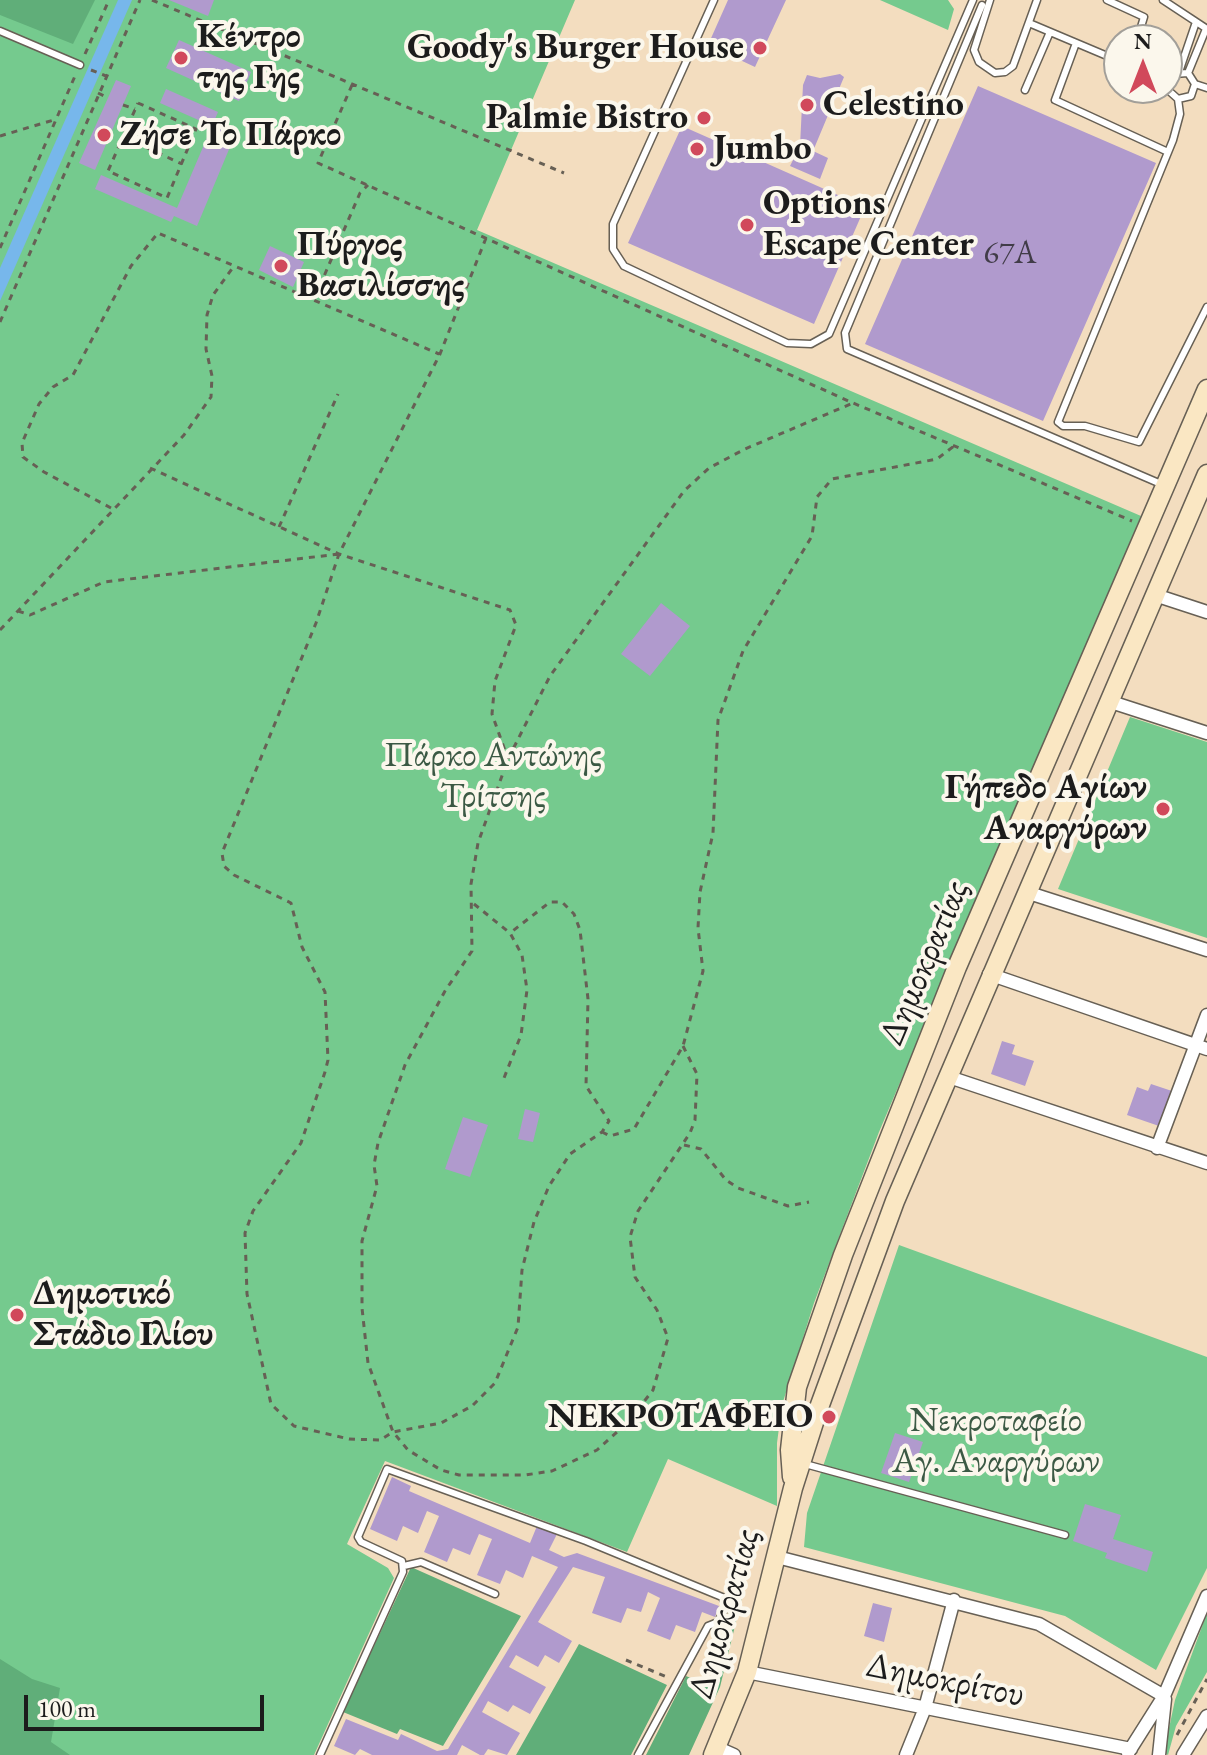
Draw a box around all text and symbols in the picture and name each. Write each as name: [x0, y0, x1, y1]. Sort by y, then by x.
place label: Κέντρο της Γης: [197, 15, 301, 100]
north arrow: [1103, 24, 1183, 104]
place label: Goody's Burger House: [407, 26, 744, 70]
text: N: [1134, 27, 1152, 56]
marker: Goody's Burger House: [751, 39, 769, 57]
marker: Κέντρο της Γης: [172, 49, 190, 67]
place label: Celestino: [823, 83, 964, 127]
place label: Palmie Bistro: [486, 96, 688, 140]
marker: Celestino: [798, 96, 816, 114]
marker: Palmie Bistro: [695, 109, 713, 127]
place label: Ζήσε Το Πάρκο: [120, 113, 341, 157]
marker: Ζήσε Το Πάρκο: [95, 126, 113, 144]
place label: Jumbo: [713, 127, 811, 171]
marker: Jumbo: [688, 140, 706, 158]
place label: Options Escape Center: [763, 182, 974, 267]
marker: Options Escape Center: [738, 216, 756, 234]
place label: Πύργος Βασιλίσσης: [297, 223, 465, 308]
house number: 67Α: [984, 235, 1036, 273]
marker: Πύργος Βασιλίσσης: [272, 257, 290, 275]
park label: Πάρκο Αντώνης Τρίτσης: [384, 734, 602, 819]
place label: Γήπεδο Αγίων Αναργύρων: [945, 766, 1147, 851]
marker: Γήπεδο Αγίων Αναργύρων: [1154, 800, 1172, 818]
street label: Δημοκρατίας: [871, 874, 979, 1052]
place label: Δημοτικό Στάδιο Ιλίου: [33, 1272, 214, 1357]
marker: Δημοτικό Στάδιο Ιλίου: [8, 1306, 26, 1324]
place label: ΝΕΚΡΟΤΑΦΕΙΟ: [548, 1395, 813, 1439]
park label: Νεκροταφείο Αγ. Αναργύρων: [892, 1399, 1100, 1484]
marker: ΝΕΚΡΟΤΑΦΕΙΟ: [820, 1408, 838, 1426]
street label: Δημοκρατίας: [680, 1524, 770, 1704]
street label: Δημοκρίτου: [862, 1645, 1028, 1717]
scale bar: [28, 1679, 268, 1729]
text: 100 m: [38, 1693, 96, 1724]

